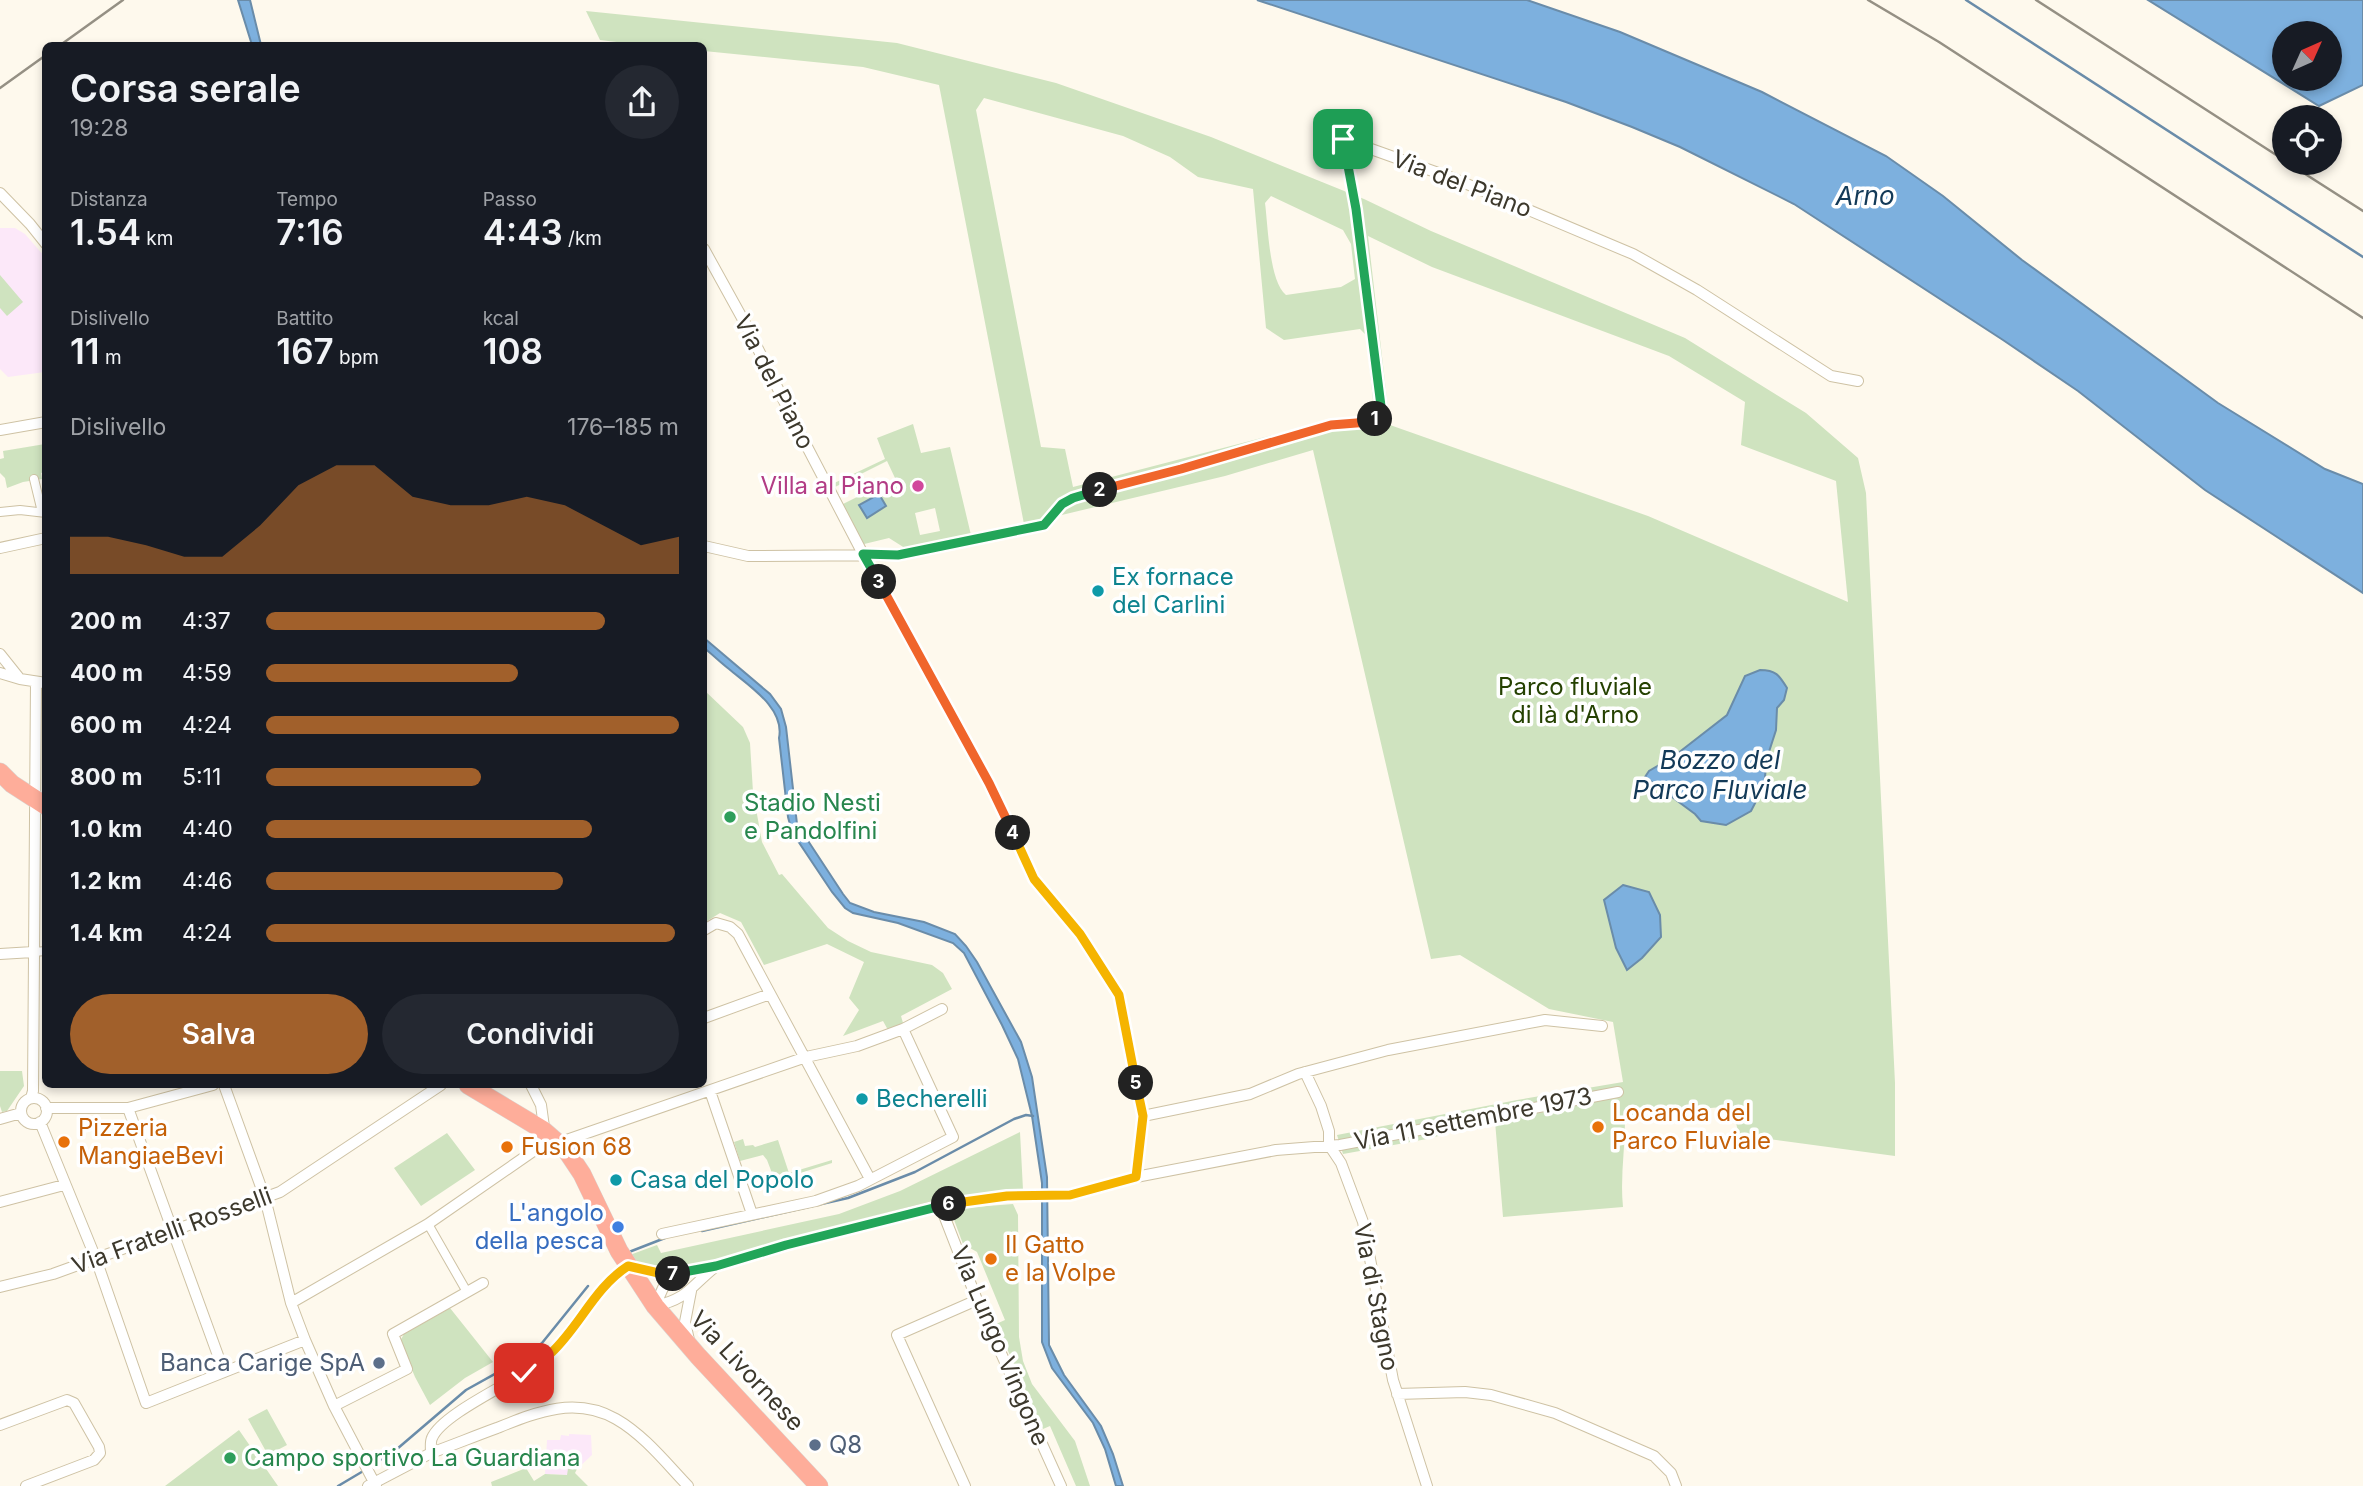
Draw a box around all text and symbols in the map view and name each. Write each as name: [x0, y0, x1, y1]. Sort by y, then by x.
north arrow: [2272, 21, 2342, 91]
map controls: [2272, 21, 2342, 175]
text: Corsa serale: [70, 65, 301, 111]
button: share: [605, 65, 679, 139]
button: locate: [2272, 105, 2342, 175]
pin: [1313, 109, 1373, 169]
text: 19:28: [70, 114, 129, 142]
icon: arrive: [1324, 120, 1362, 158]
street label: Via del Piano: [1388, 144, 1536, 223]
water label: Arno: [1834, 180, 1895, 211]
text: Distanza: [70, 188, 148, 211]
text: Tempo: [276, 188, 338, 211]
text: Passo: [483, 188, 537, 211]
text: 1.54: [70, 211, 141, 253]
text: 7:16: [276, 211, 344, 253]
text: 4:43: [483, 211, 563, 253]
text: km: [141, 227, 173, 250]
text: /km: [563, 227, 602, 250]
text: Dislivello: [70, 307, 150, 330]
text: Battito: [276, 307, 333, 330]
text: kcal: [483, 307, 519, 330]
street label: Via del Piano: [728, 310, 821, 454]
text: 11: [70, 330, 100, 372]
text: 167: [276, 330, 334, 372]
text: 108: [483, 330, 543, 372]
text: m: [100, 346, 122, 369]
text: bpm: [334, 346, 379, 369]
pin: 1: [1358, 402, 1392, 436]
text: 1: [1370, 407, 1379, 430]
text: Dislivello: [70, 413, 166, 441]
text: 176–185 m: [567, 413, 679, 441]
place label: Villa al Piano: [761, 471, 904, 500]
pin: 2: [1082, 472, 1118, 508]
marker: Villa al Piano: [910, 478, 926, 494]
text: 2: [1094, 478, 1105, 501]
place label: Ex fornace del Carlini: [1112, 562, 1234, 619]
pin: 3: [862, 564, 896, 600]
text: 3: [872, 570, 885, 593]
marker: Ex fornace del Carlini: [1090, 583, 1106, 599]
text: 200 m: [70, 607, 142, 635]
text: 4:37: [182, 607, 231, 635]
text: 400 m: [70, 659, 143, 687]
text: 4:59: [182, 659, 232, 687]
park label: Parco fluviale di là d'Arno: [1498, 672, 1652, 729]
text: 600 m: [70, 711, 142, 739]
text: 4:24: [182, 711, 232, 739]
water label: Bozzo del Parco Fluviale: [1633, 744, 1807, 805]
text: 800 m: [70, 763, 142, 791]
text: 5:11: [182, 763, 221, 791]
place label: Stadio Nesti e Pandolfini: [744, 788, 881, 845]
marker: Stadio Nesti e Pandolfini: [722, 809, 738, 825]
text: 1.0 km: [70, 815, 142, 843]
text: 4:40: [182, 815, 233, 843]
pin: 4: [996, 816, 1030, 850]
text: 4: [1006, 821, 1019, 844]
text: 1.2 km: [70, 867, 142, 895]
text: 4:46: [182, 867, 233, 895]
text: 1.4 km: [70, 919, 143, 947]
text: 4:24: [182, 919, 232, 947]
button: Salva: [70, 994, 368, 1074]
button: Condividi: [382, 994, 679, 1074]
pin: 5: [1118, 1066, 1154, 1100]
text: 5: [1129, 1071, 1142, 1094]
street label: Via 11 settembre 1973: [1352, 1081, 1594, 1156]
place label: Becherelli: [876, 1084, 988, 1113]
marker: Becherelli: [854, 1091, 870, 1107]
place label: Locanda del Parco Fluviale: [1612, 1098, 1771, 1155]
place label: Pizzeria MangiaeBevi: [78, 1113, 224, 1170]
marker: Locanda del Parco Fluviale: [1590, 1119, 1606, 1135]
place label: Fusion 68: [521, 1132, 632, 1161]
marker: Pizzeria MangiaeBevi: [56, 1134, 72, 1150]
marker: Fusion 68: [499, 1139, 515, 1155]
place label: Casa del Popolo: [630, 1165, 814, 1194]
marker: Casa del Popolo: [608, 1172, 624, 1188]
street label: Via Fratelli Rosselli: [68, 1181, 276, 1280]
pin: 6: [932, 1186, 967, 1222]
text: 6: [942, 1192, 955, 1215]
place label: L'angolo della pesca: [475, 1198, 604, 1255]
marker: L'angolo della pesca: [610, 1219, 626, 1235]
street label: Via di Stagno: [1348, 1221, 1405, 1373]
place label: Il Gatto e la Volpe: [1005, 1230, 1116, 1287]
street label: Via Lungo Vingone: [945, 1242, 1056, 1450]
marker: Il Gatto e la Volpe: [983, 1251, 999, 1267]
pin: 7: [656, 1256, 690, 1292]
text: 7: [667, 1262, 678, 1285]
street label: Via Livornese: [684, 1305, 810, 1437]
pin: [494, 1343, 554, 1403]
place label: Banca Carige SpA: [160, 1348, 365, 1377]
icon: check: [505, 1354, 543, 1392]
marker: Banca Carige SpA: [371, 1355, 387, 1371]
place label: Q8: [829, 1430, 862, 1459]
marker: Q8: [807, 1437, 823, 1453]
place label: Campo sportivo La Guardiana: [244, 1443, 581, 1472]
marker: Campo sportivo La Guardiana: [222, 1450, 238, 1466]

